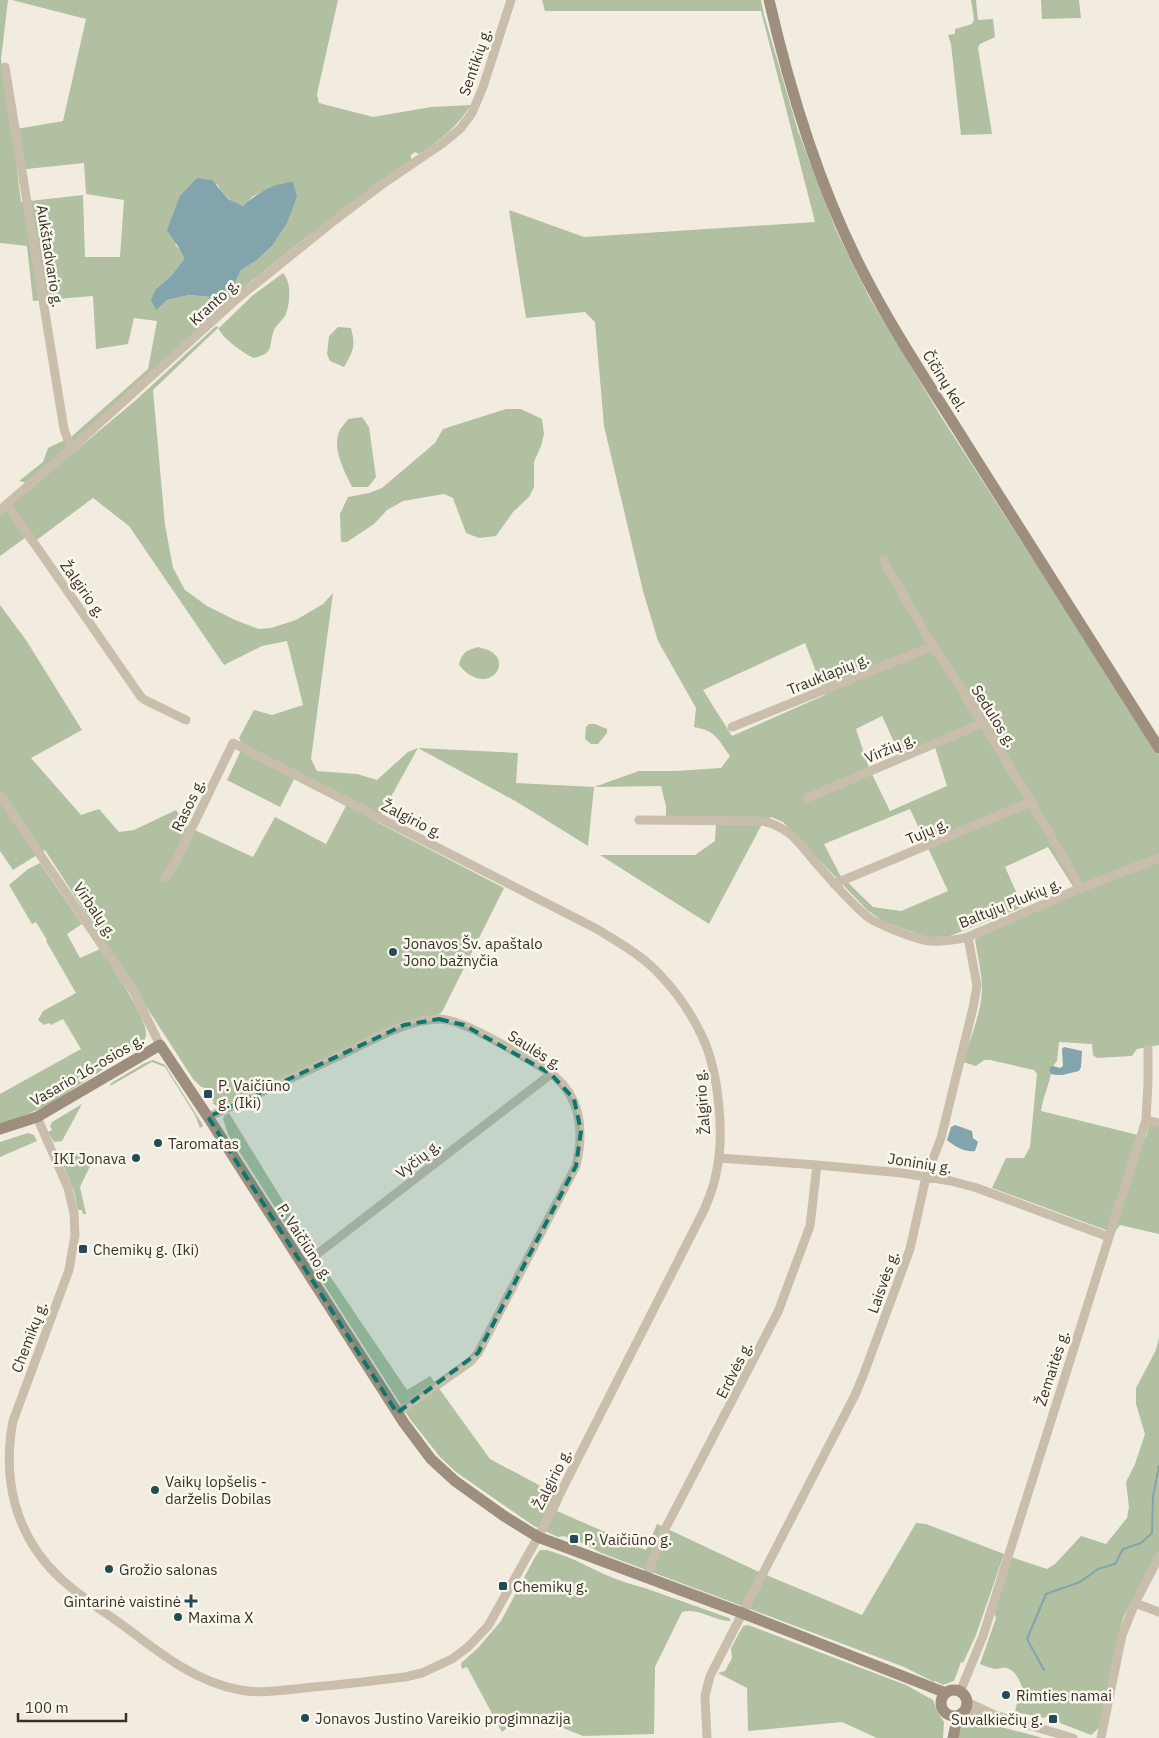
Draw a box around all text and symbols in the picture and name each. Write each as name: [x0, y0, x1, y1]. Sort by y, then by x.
street label: Sentikių g.: [455, 26, 495, 98]
street label: Aukštadvario g.: [33, 203, 67, 309]
street label: Kranto g.: [185, 275, 243, 329]
street label: Čičinų kel.: [919, 347, 971, 415]
street label: Žalgirio g.: [56, 557, 110, 621]
street label: Trauklapių g.: [784, 649, 872, 699]
street label: Sedulos g.: [967, 681, 1021, 751]
street label: Viržių g.: [862, 729, 918, 767]
street label: Rasos g.: [167, 776, 209, 834]
street label: Žalgirio g.: [378, 796, 446, 842]
street label: Tujų g.: [903, 814, 951, 848]
street label: Baltųjų Plukių g.: [956, 874, 1064, 932]
street label: Virbalų g.: [69, 878, 121, 942]
place label: Jonavos Šv. apaštalo Jono bažnyčia: [403, 934, 543, 970]
marker: Jonavos Šv. apaštalo Jono bažnyčia: [387, 946, 399, 958]
street label: Saulės g.: [504, 1026, 566, 1074]
street label: Vasario 16-osios g.: [27, 1030, 147, 1110]
street label: Žalgirio g.: [690, 1068, 714, 1136]
place label: P. Vaičiūno g. (Iki): [218, 1076, 290, 1112]
marker: P. Vaičiūno g. (Iki): [202, 1088, 214, 1100]
place label: Taromatas: [168, 1134, 239, 1153]
street label: Vyčių g.: [392, 1136, 444, 1182]
marker: Taromatas: [152, 1137, 164, 1149]
place label: IKI Jonava: [53, 1149, 126, 1168]
street label: Joninių g.: [886, 1149, 954, 1177]
marker: IKI Jonava: [130, 1152, 142, 1164]
street label: P. Vaičiūno g.: [273, 1200, 337, 1284]
place label: Chemikų g. (Iki): [93, 1240, 199, 1259]
marker: Chemikų g. (Iki): [77, 1243, 89, 1255]
street label: Laisvės g.: [863, 1248, 903, 1316]
street label: Chemikų g.: [7, 1299, 51, 1375]
street label: Žemaitės g.: [1031, 1328, 1073, 1408]
street label: Erdvės g.: [712, 1338, 756, 1402]
street label: Žalgirio g.: [529, 1445, 575, 1513]
place label: Vaikų lopšelis - darželis Dobilas: [165, 1472, 271, 1508]
marker: Vaikų lopšelis - darželis Dobilas: [149, 1484, 161, 1496]
place label: P. Vaičiūno g.: [584, 1530, 672, 1549]
marker: P. Vaičiūno g.: [568, 1533, 580, 1545]
place label: Grožio salonas: [119, 1560, 217, 1579]
marker: Grožio salonas: [103, 1563, 115, 1575]
place label: Chemikų g.: [513, 1577, 588, 1596]
marker: Chemikų g.: [497, 1580, 509, 1592]
place label: Gintarinė vaistinė: [64, 1592, 181, 1611]
marker: Gintarinė vaistinė: [185, 1595, 197, 1607]
place label: Maxima X: [188, 1608, 253, 1627]
marker: Maxima X: [172, 1611, 184, 1623]
place label: Rimties namai: [1016, 1686, 1112, 1705]
marker: Rimties namai: [1000, 1689, 1012, 1701]
scale bar: [18, 1690, 125, 1722]
text: 100 m: [25, 1698, 69, 1717]
place label: Jonavos Justino Vareikio progimnazija: [315, 1709, 571, 1728]
place label: Suvalkiečių g.: [951, 1710, 1043, 1729]
marker: Jonavos Justino Vareikio progimnazija: [299, 1712, 311, 1724]
marker: Suvalkiečių g.: [1047, 1713, 1059, 1725]

